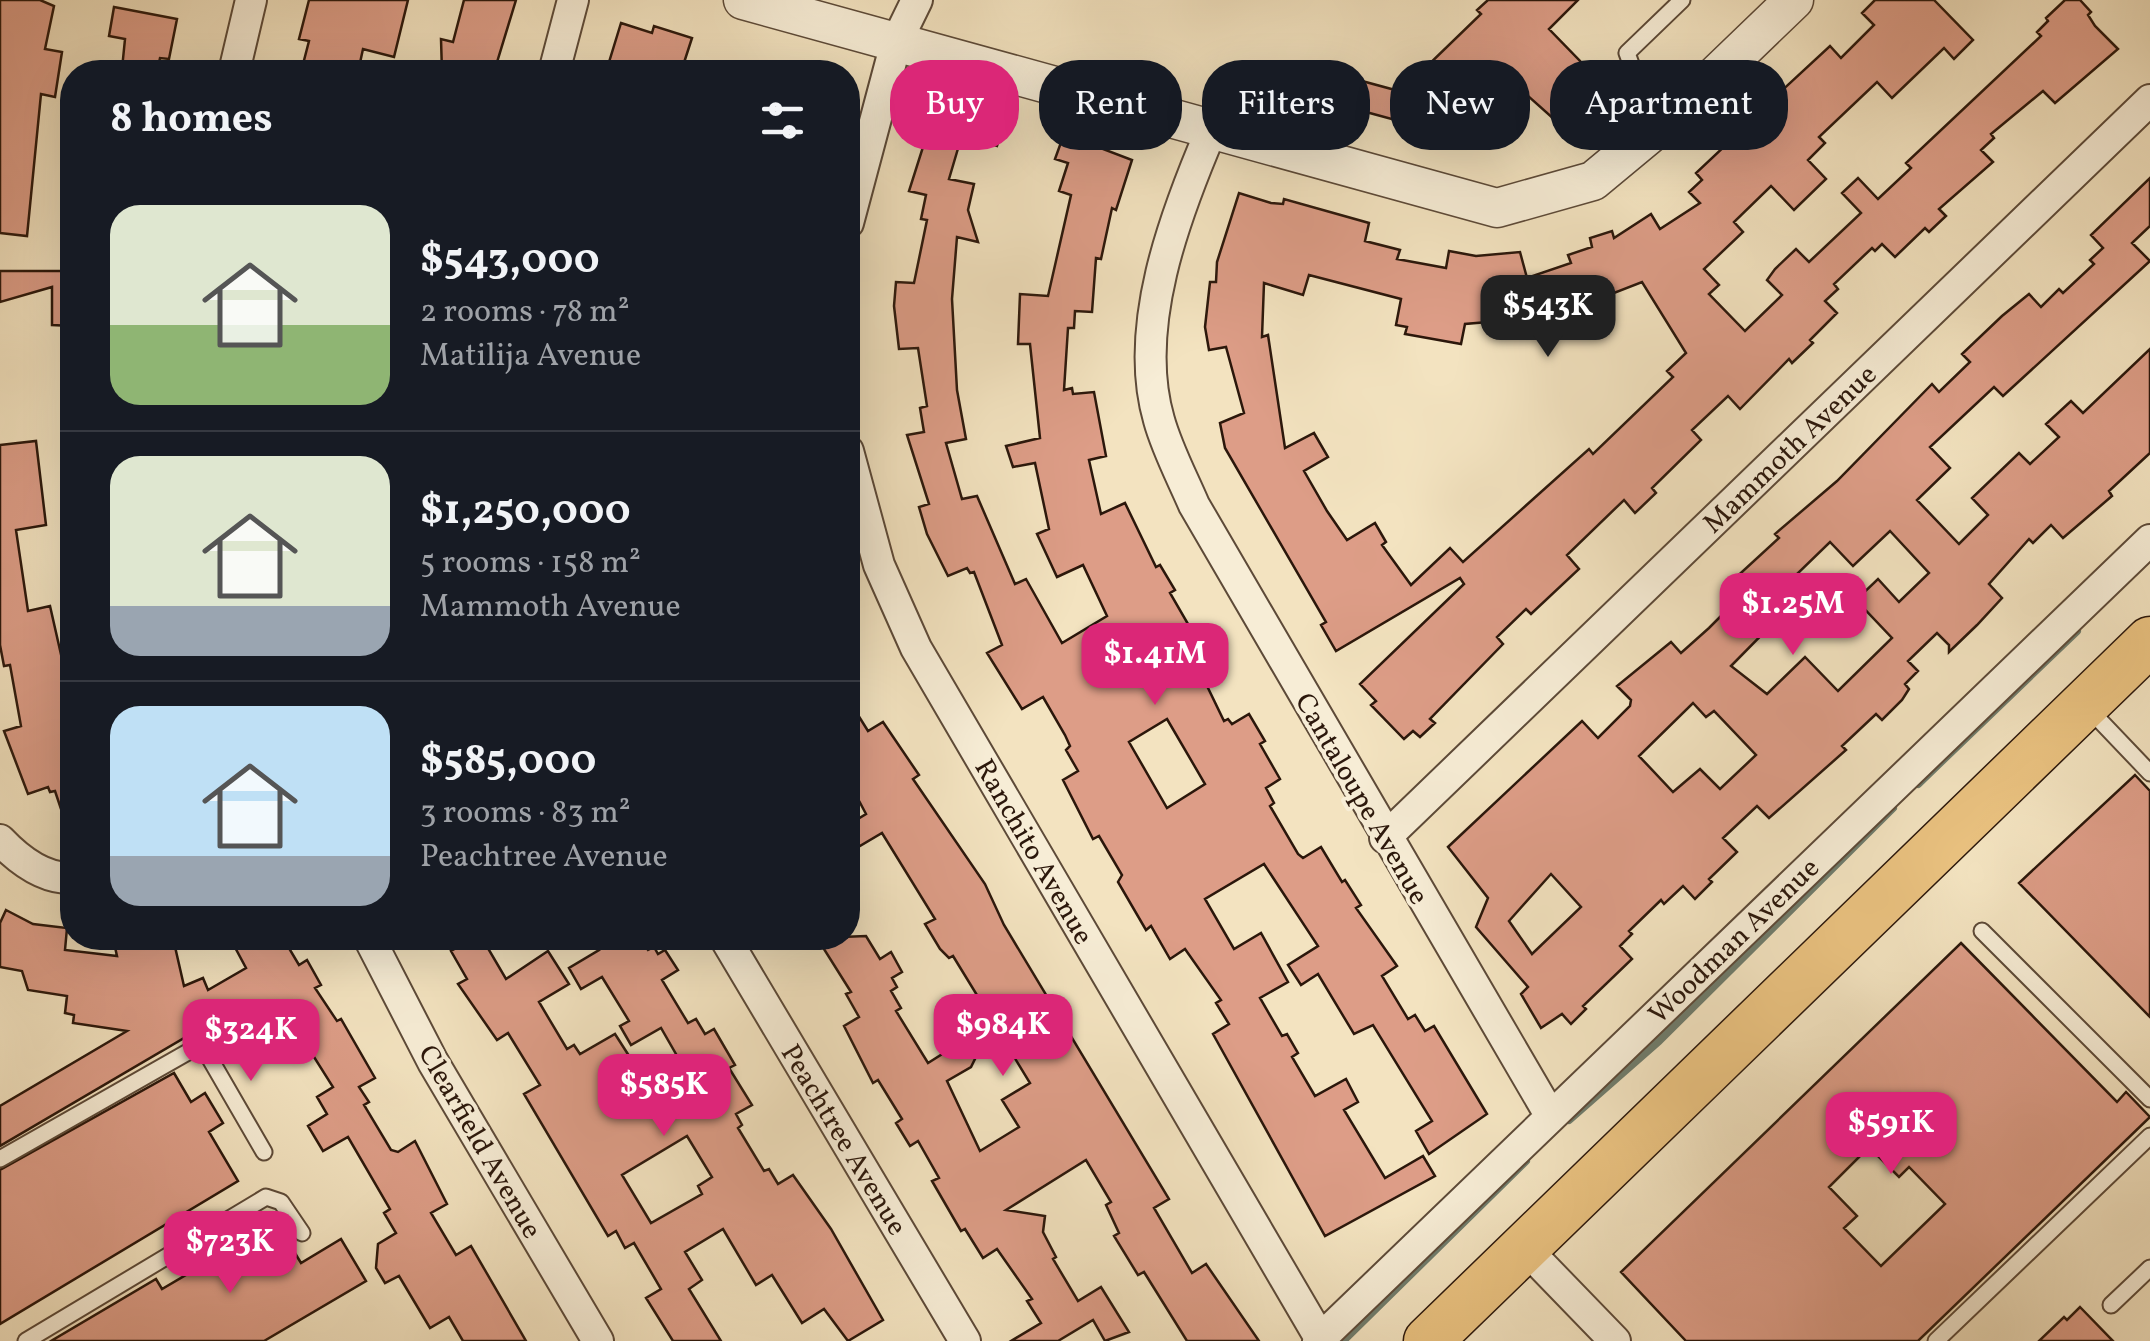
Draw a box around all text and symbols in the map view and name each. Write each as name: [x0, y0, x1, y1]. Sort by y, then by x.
chip: Buy: [890, 60, 1019, 150]
chip: Rent: [1039, 60, 1182, 150]
chip: Filters: [1202, 60, 1370, 150]
chip: New: [1390, 60, 1530, 150]
chip: Apartment: [1550, 60, 1788, 150]
text: 8 homes: [110, 91, 273, 150]
icon: filters: [755, 93, 810, 148]
text: $543,000: [420, 232, 600, 291]
icon: home: [190, 245, 310, 365]
pin: $543K: [1478, 275, 1618, 360]
text: $543K: [1502, 285, 1594, 329]
text: 2 rooms · 78 m²: [420, 291, 630, 335]
text: Matilija Avenue: [420, 335, 641, 379]
street label: Mammoth Avenue: [1695, 357, 1886, 543]
text: $1,250,000: [420, 483, 631, 542]
icon: home: [190, 496, 310, 616]
text: 5 rooms · 158 m²: [420, 542, 641, 586]
pin: $1.25M: [1712, 573, 1874, 658]
text: $1.25M: [1742, 583, 1844, 627]
text: Mammoth Avenue: [420, 586, 681, 630]
pin: $1.41M: [1074, 623, 1236, 708]
text: $1.41M: [1104, 633, 1206, 677]
street label: Cantaloupe Avenue: [1284, 686, 1437, 912]
text: $585,000: [420, 733, 596, 792]
icon: home: [190, 746, 310, 866]
street label: Ranchito Avenue: [964, 752, 1102, 952]
text: 3 rooms · 83 m²: [420, 792, 631, 836]
text: Peachtree Avenue: [420, 836, 668, 880]
street label: Woodman Avenue: [1641, 850, 1829, 1034]
pin: $984K: [933, 994, 1073, 1079]
pin: $324K: [181, 999, 321, 1084]
text: $984K: [956, 1004, 1050, 1048]
text: $324K: [205, 1009, 297, 1053]
street label: Peachtree Avenue: [770, 1037, 915, 1243]
street label: Clearfield Avenue: [407, 1038, 550, 1246]
pin: $585K: [594, 1054, 734, 1139]
text: $585K: [620, 1064, 708, 1108]
pin: $591K: [1821, 1092, 1961, 1177]
text: $591K: [1848, 1102, 1934, 1146]
pin: $723K: [160, 1211, 300, 1296]
text: $723K: [186, 1221, 274, 1265]

